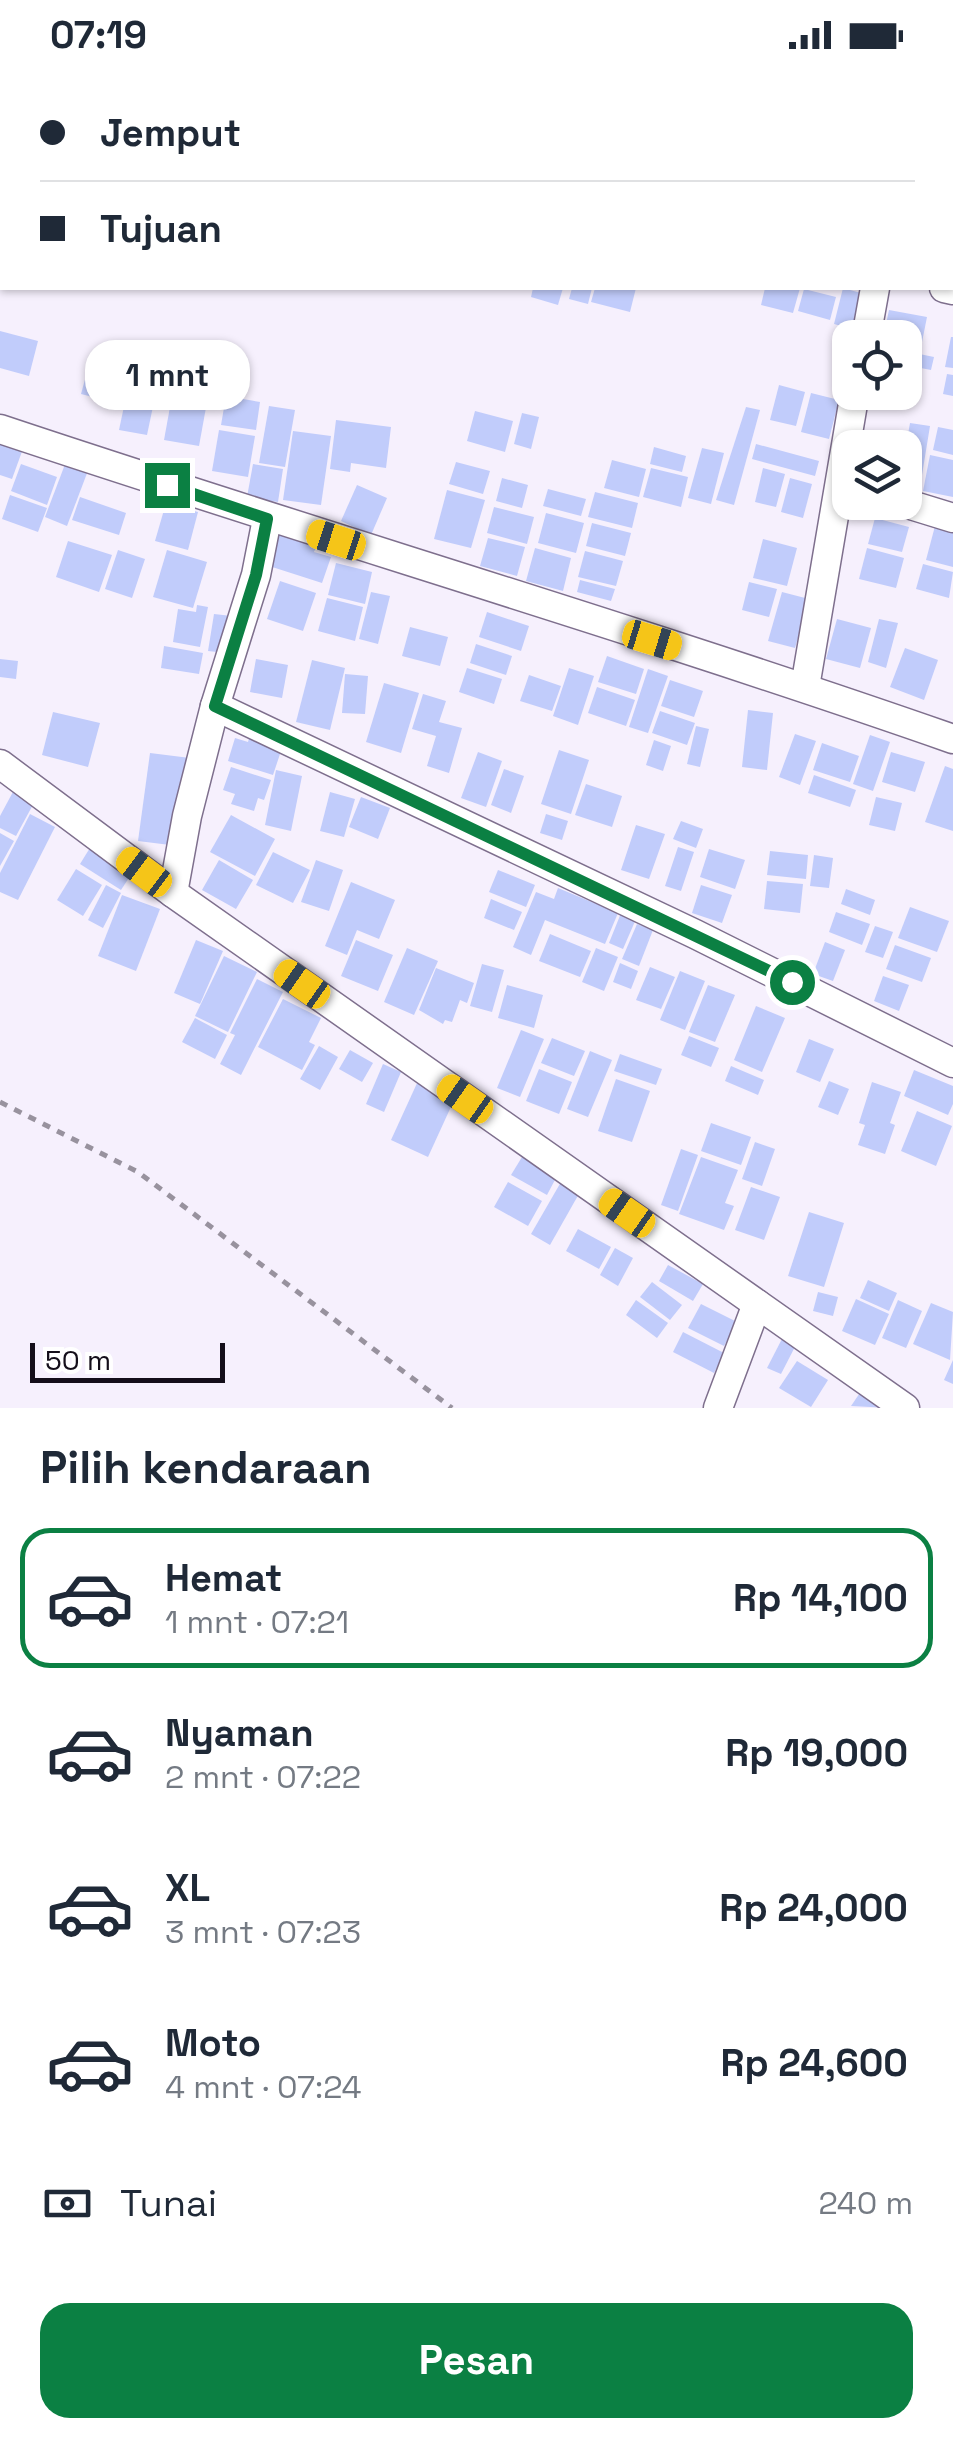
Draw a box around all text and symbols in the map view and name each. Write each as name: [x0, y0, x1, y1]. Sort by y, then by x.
text: 07:19: [50, 11, 147, 59]
text: Jemput: [100, 109, 241, 157]
text: Tujuan: [100, 205, 222, 253]
map controls: [832, 320, 922, 520]
button: locate: [832, 320, 922, 410]
callout: 1 mnt: [84, 340, 250, 410]
text: 1 mnt: [126, 355, 209, 395]
button: layers: [832, 430, 922, 520]
route end: [145, 463, 190, 508]
car: [303, 516, 369, 564]
car: [619, 617, 685, 663]
car: [111, 842, 177, 902]
car: [269, 955, 335, 1013]
route start: [770, 960, 815, 1005]
car: [432, 1070, 498, 1128]
car: [594, 1184, 660, 1242]
scale bar: [30, 1338, 225, 1382]
text: 50 m: [45, 1342, 111, 1378]
text: Pilih kendaraan: [40, 1439, 372, 1496]
icon: car: [45, 1553, 135, 1643]
text: Hemat: [165, 1554, 282, 1602]
text: Rp 14,100: [733, 1574, 908, 1622]
text: 1 mnt · 07:21: [165, 1602, 349, 1642]
icon: car: [45, 1708, 135, 1798]
text: Nyaman: [165, 1709, 314, 1757]
text: Rp 19,000: [725, 1729, 908, 1777]
text: 2 mnt · 07:22: [165, 1757, 361, 1797]
icon: car: [45, 1863, 135, 1953]
text: XL: [165, 1864, 210, 1912]
text: Rp 24,000: [719, 1884, 908, 1932]
text: 3 mnt · 07:23: [165, 1912, 361, 1952]
icon: car: [45, 2018, 135, 2108]
text: Moto: [165, 2019, 261, 2067]
text: Rp 24,600: [720, 2039, 908, 2087]
text: 4 mnt · 07:24: [165, 2067, 362, 2107]
icon: cash: [40, 2176, 95, 2231]
text: Tunai: [120, 2179, 217, 2227]
text: 240 m: [818, 2183, 913, 2223]
button: Pesan: [40, 2303, 913, 2418]

